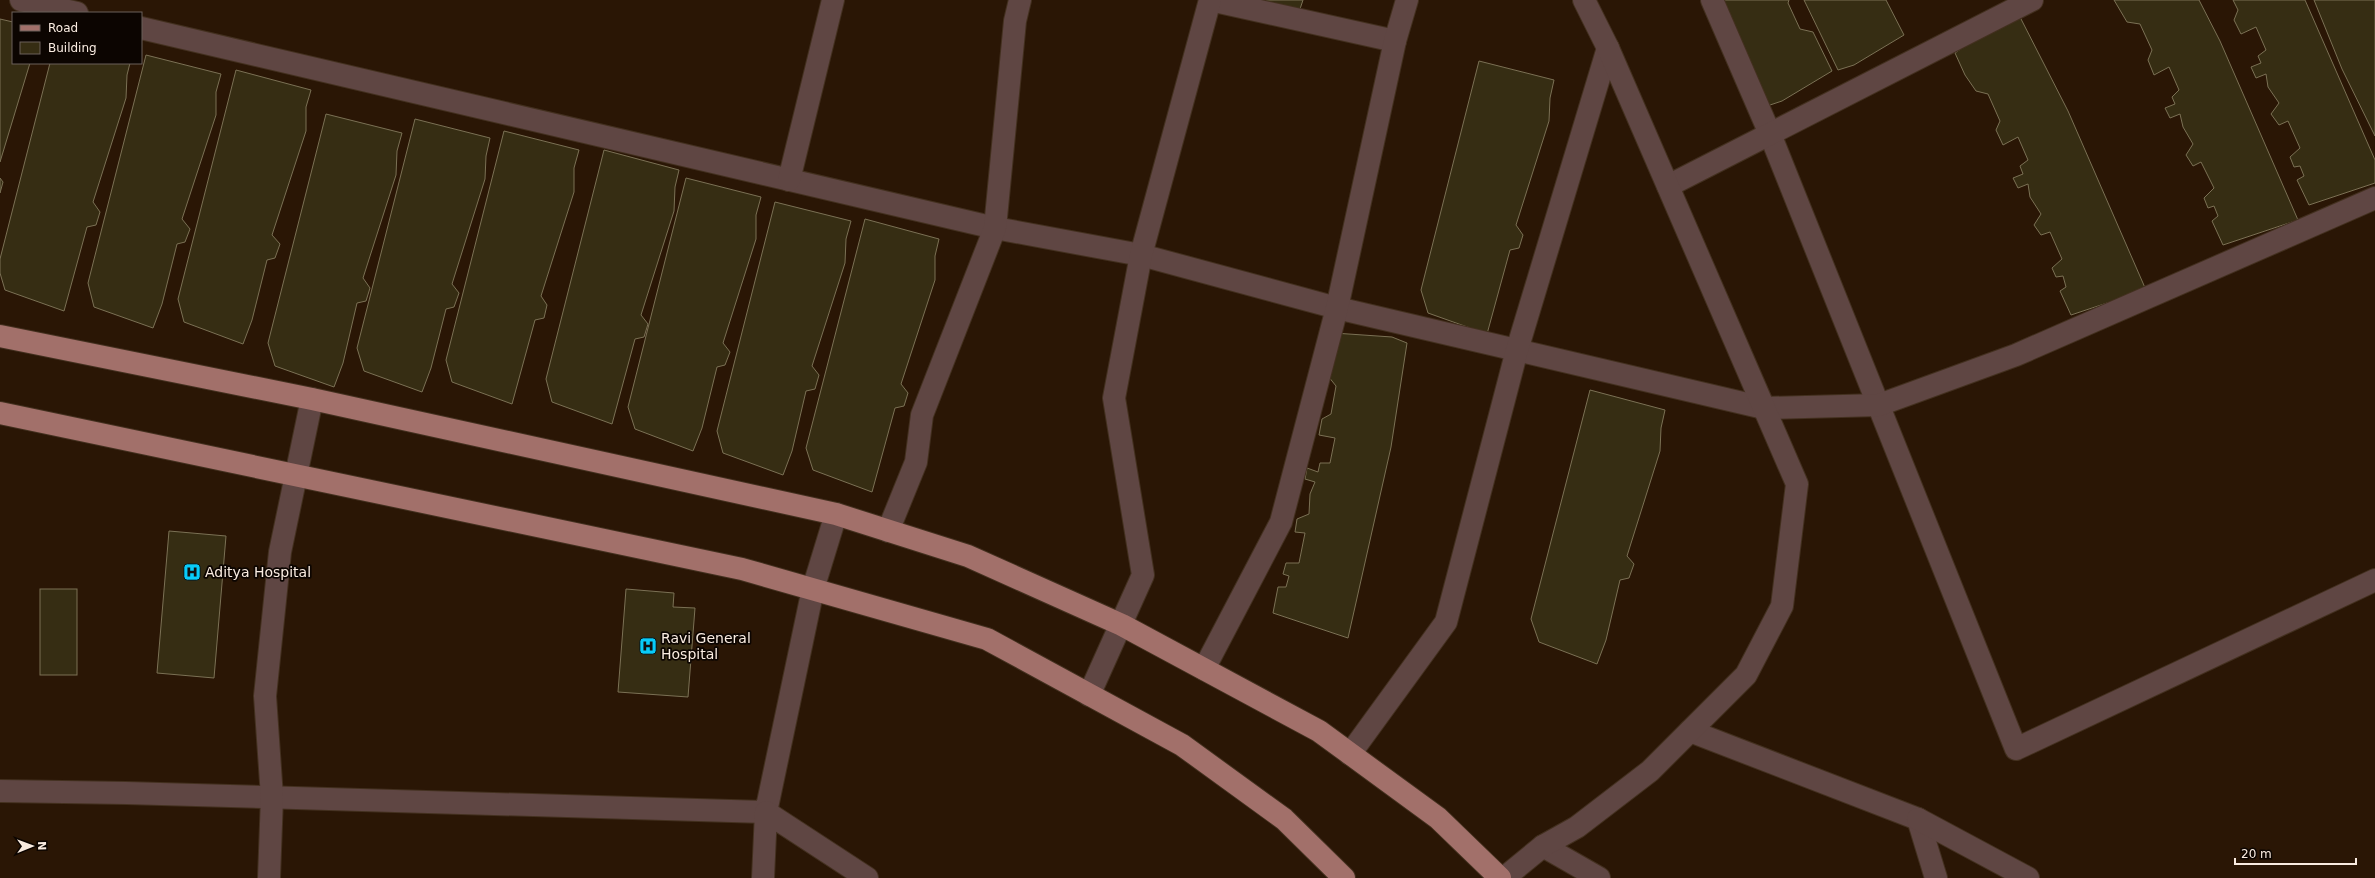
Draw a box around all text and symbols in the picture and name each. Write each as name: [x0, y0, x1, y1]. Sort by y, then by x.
legend: [12, 12, 142, 64]
text: Road: [48, 21, 78, 35]
text: Building: [48, 41, 97, 55]
hospital icon: Aditya Hospital: [182, 562, 202, 582]
place label: Aditya Hospital: [205, 564, 311, 580]
place label: Ravi General Hospital: [661, 630, 751, 662]
hospital icon: Ravi General Hospital: [638, 636, 658, 656]
north arrow: [12, 826, 52, 866]
scale bar: [2235, 840, 2356, 866]
text: N: [35, 841, 48, 851]
text: 20 m: [2241, 847, 2272, 861]

